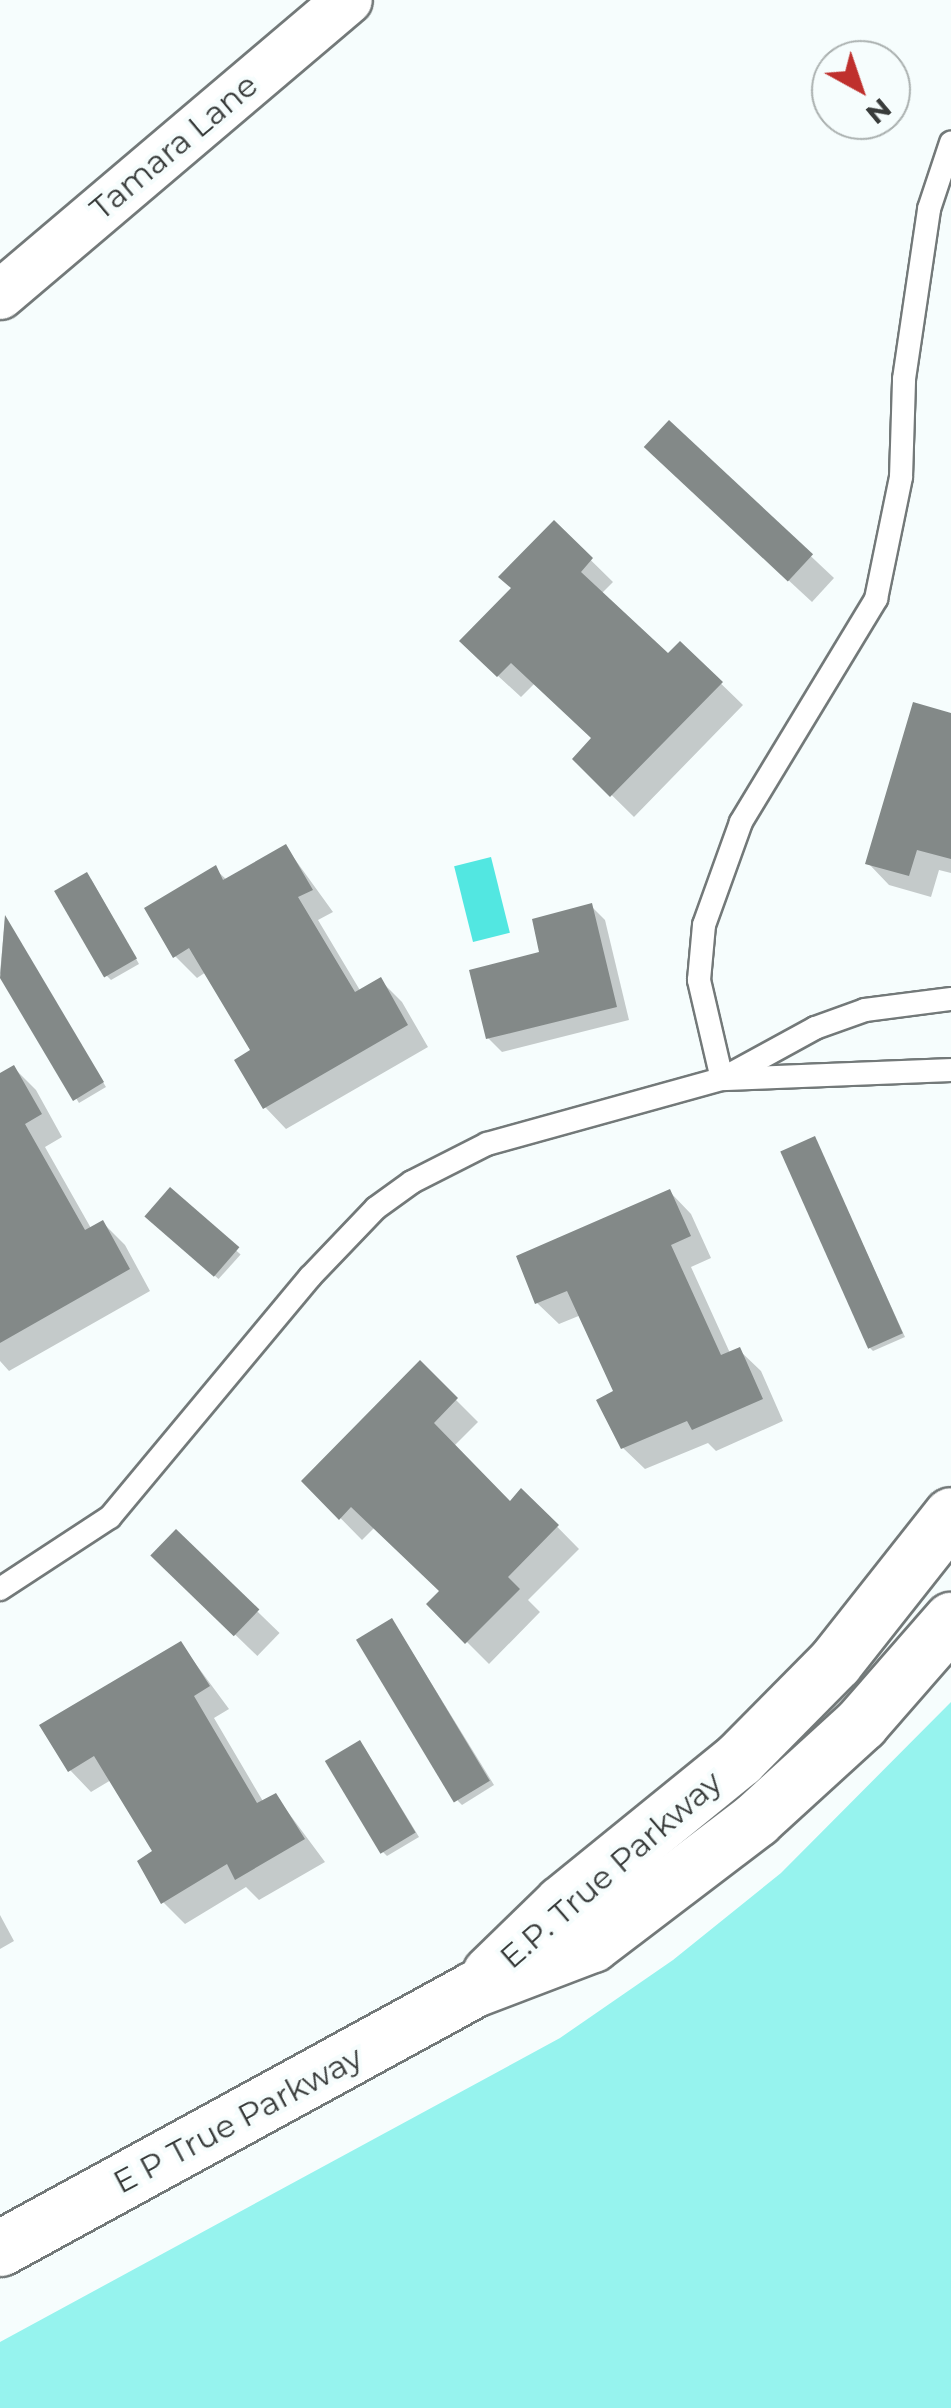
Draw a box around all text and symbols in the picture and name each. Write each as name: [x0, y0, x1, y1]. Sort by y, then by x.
north arrow: [811, 40, 911, 140]
street label: Tamara Lane: [83, 66, 265, 228]
text: N: [859, 91, 899, 132]
street label: E.P. True Parkway: [492, 1763, 730, 1977]
street label: E P True Parkway: [107, 2038, 369, 2202]

